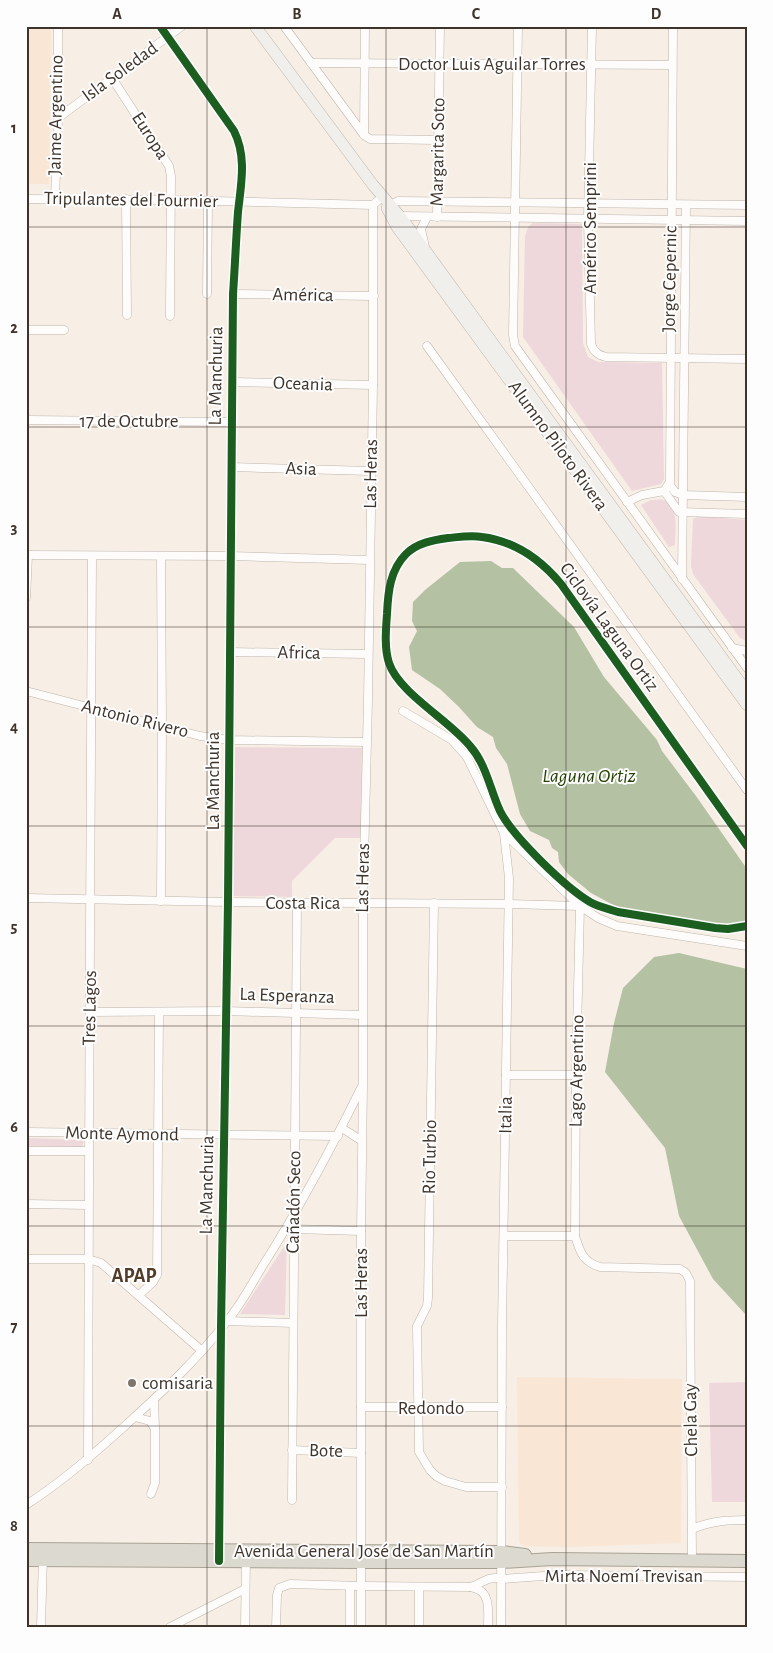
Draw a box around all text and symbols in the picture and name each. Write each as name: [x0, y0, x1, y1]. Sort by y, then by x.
text: A: [112, 6, 122, 22]
text: B: [292, 6, 302, 22]
text: C: [472, 6, 481, 22]
text: D: [651, 6, 662, 22]
street label: Isla Soledad: [79, 38, 161, 106]
street label: Jaime Argentino: [45, 55, 67, 175]
street label: Doctor Luis Aguilar Torres: [398, 55, 586, 74]
street label: Margarita Soto: [428, 97, 448, 207]
street label: Europa: [128, 109, 172, 163]
text: 1: [11, 120, 17, 136]
street label: Américo Semprini: [581, 162, 600, 294]
street label: Tripulantes del Fournier: [44, 189, 218, 211]
street label: Jorge Cepernic: [660, 226, 680, 332]
street label: América: [272, 285, 334, 305]
text: 2: [10, 320, 18, 336]
street label: La Manchuria: [206, 326, 226, 426]
street label: Oceania: [273, 373, 333, 395]
street label: Alumno Piloto Rivera: [505, 377, 612, 515]
street label: 17 de Octubre: [80, 412, 178, 431]
street label: Las Heras: [361, 439, 381, 509]
street label: Asia: [285, 459, 317, 479]
text: 3: [11, 520, 18, 536]
street label: Ciclovía Laguna Ortiz: [556, 559, 662, 695]
street label: Africa: [277, 643, 321, 663]
street label: Antonio Rivero: [80, 697, 190, 741]
text: 4: [10, 719, 18, 735]
street label: La Manchuria: [204, 731, 223, 831]
water label: Laguna Ortiz: [542, 766, 636, 786]
street label: Las Heras: [353, 843, 373, 913]
street label: Costa Rica: [266, 894, 341, 913]
text: 5: [11, 919, 18, 935]
street label: Tres Lagos: [80, 970, 100, 1046]
street label: La Esperanza: [239, 985, 335, 1007]
street label: Lago Argentino: [567, 1014, 587, 1128]
street label: Italia: [496, 1096, 516, 1134]
text: 6: [10, 1119, 18, 1135]
street label: Rio Turbio: [420, 1119, 440, 1195]
street label: Monte Aymond: [65, 1124, 179, 1144]
street label: La Manchuria: [197, 1135, 217, 1235]
street label: Cañadón Seco: [284, 1150, 304, 1254]
street label: Las Heras: [352, 1248, 371, 1318]
district label: APAP: [111, 1266, 157, 1286]
text: 7: [11, 1319, 18, 1335]
place label: comisaria: [142, 1374, 214, 1393]
marker: comisaria: [126, 1377, 138, 1389]
street label: Chela Gay: [681, 1383, 701, 1457]
street label: Redondo: [398, 1399, 464, 1418]
street label: Bote: [309, 1441, 343, 1461]
text: 8: [10, 1518, 18, 1534]
street label: Avenida General José de San Martín: [234, 1542, 494, 1561]
street label: Mirta Noemí Trevisan: [545, 1567, 703, 1586]

